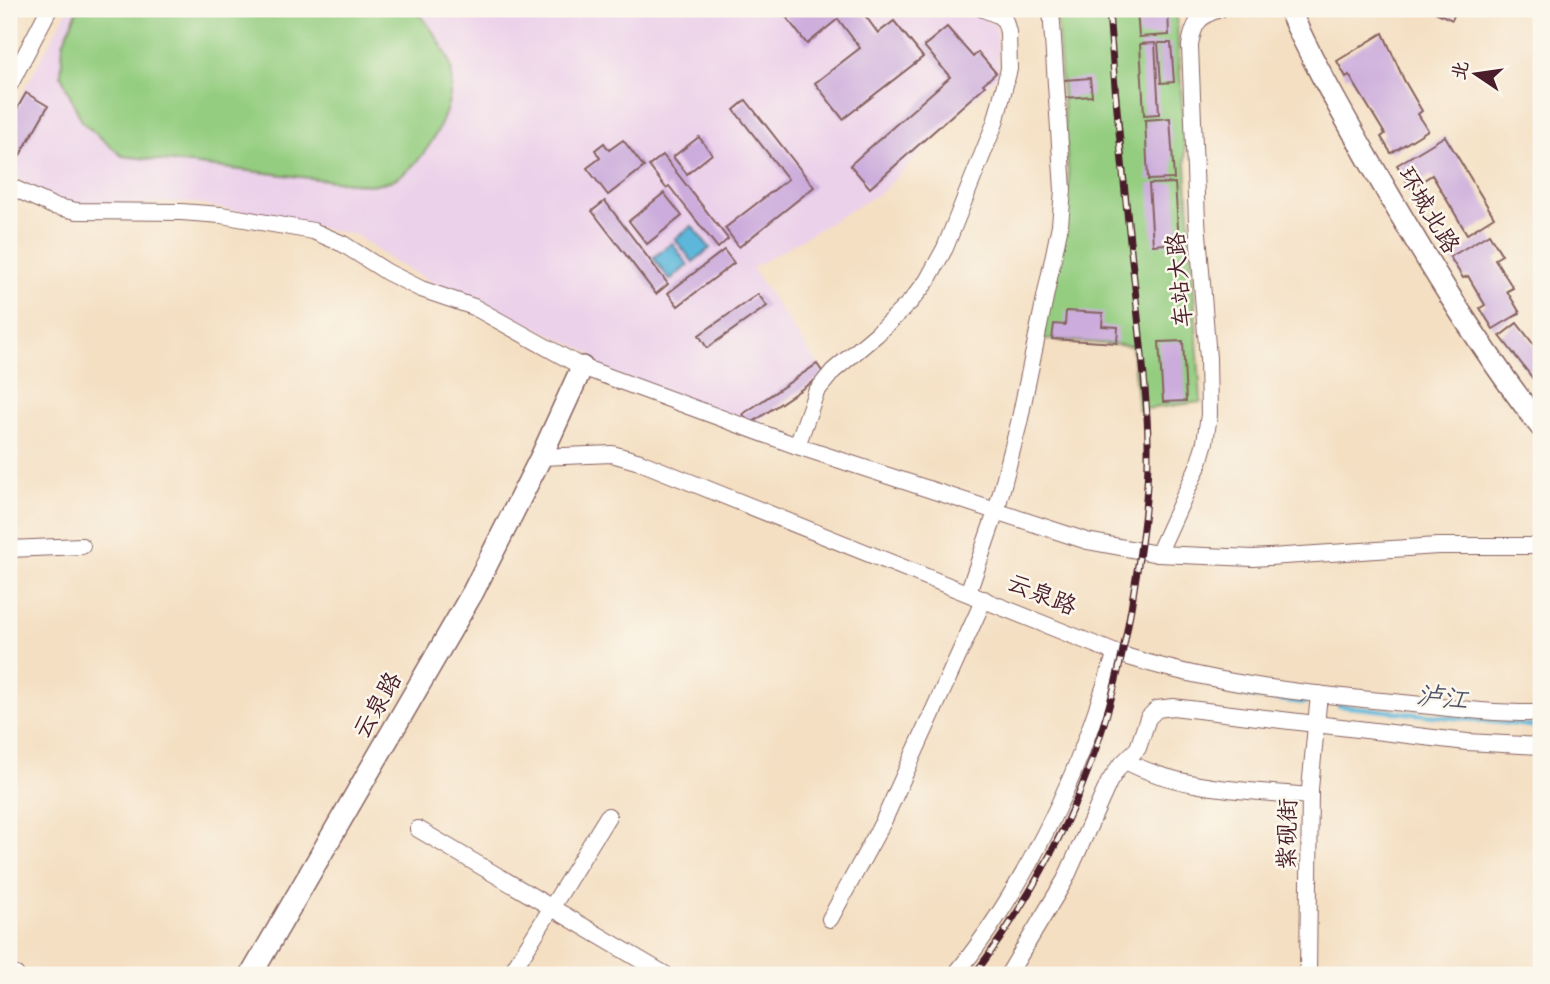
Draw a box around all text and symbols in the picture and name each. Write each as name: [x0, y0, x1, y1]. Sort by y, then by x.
north arrow: [1442, 38, 1512, 108]
text: 北: [1447, 58, 1474, 82]
street label: 环城北路: [1391, 161, 1467, 259]
street label: 车站大路: [1160, 231, 1198, 329]
street label: 云泉路: [1003, 567, 1081, 621]
street label: 云泉路: [346, 666, 408, 744]
water label: 泸江: [1414, 678, 1471, 717]
street label: 紫砚街: [1271, 798, 1303, 870]

